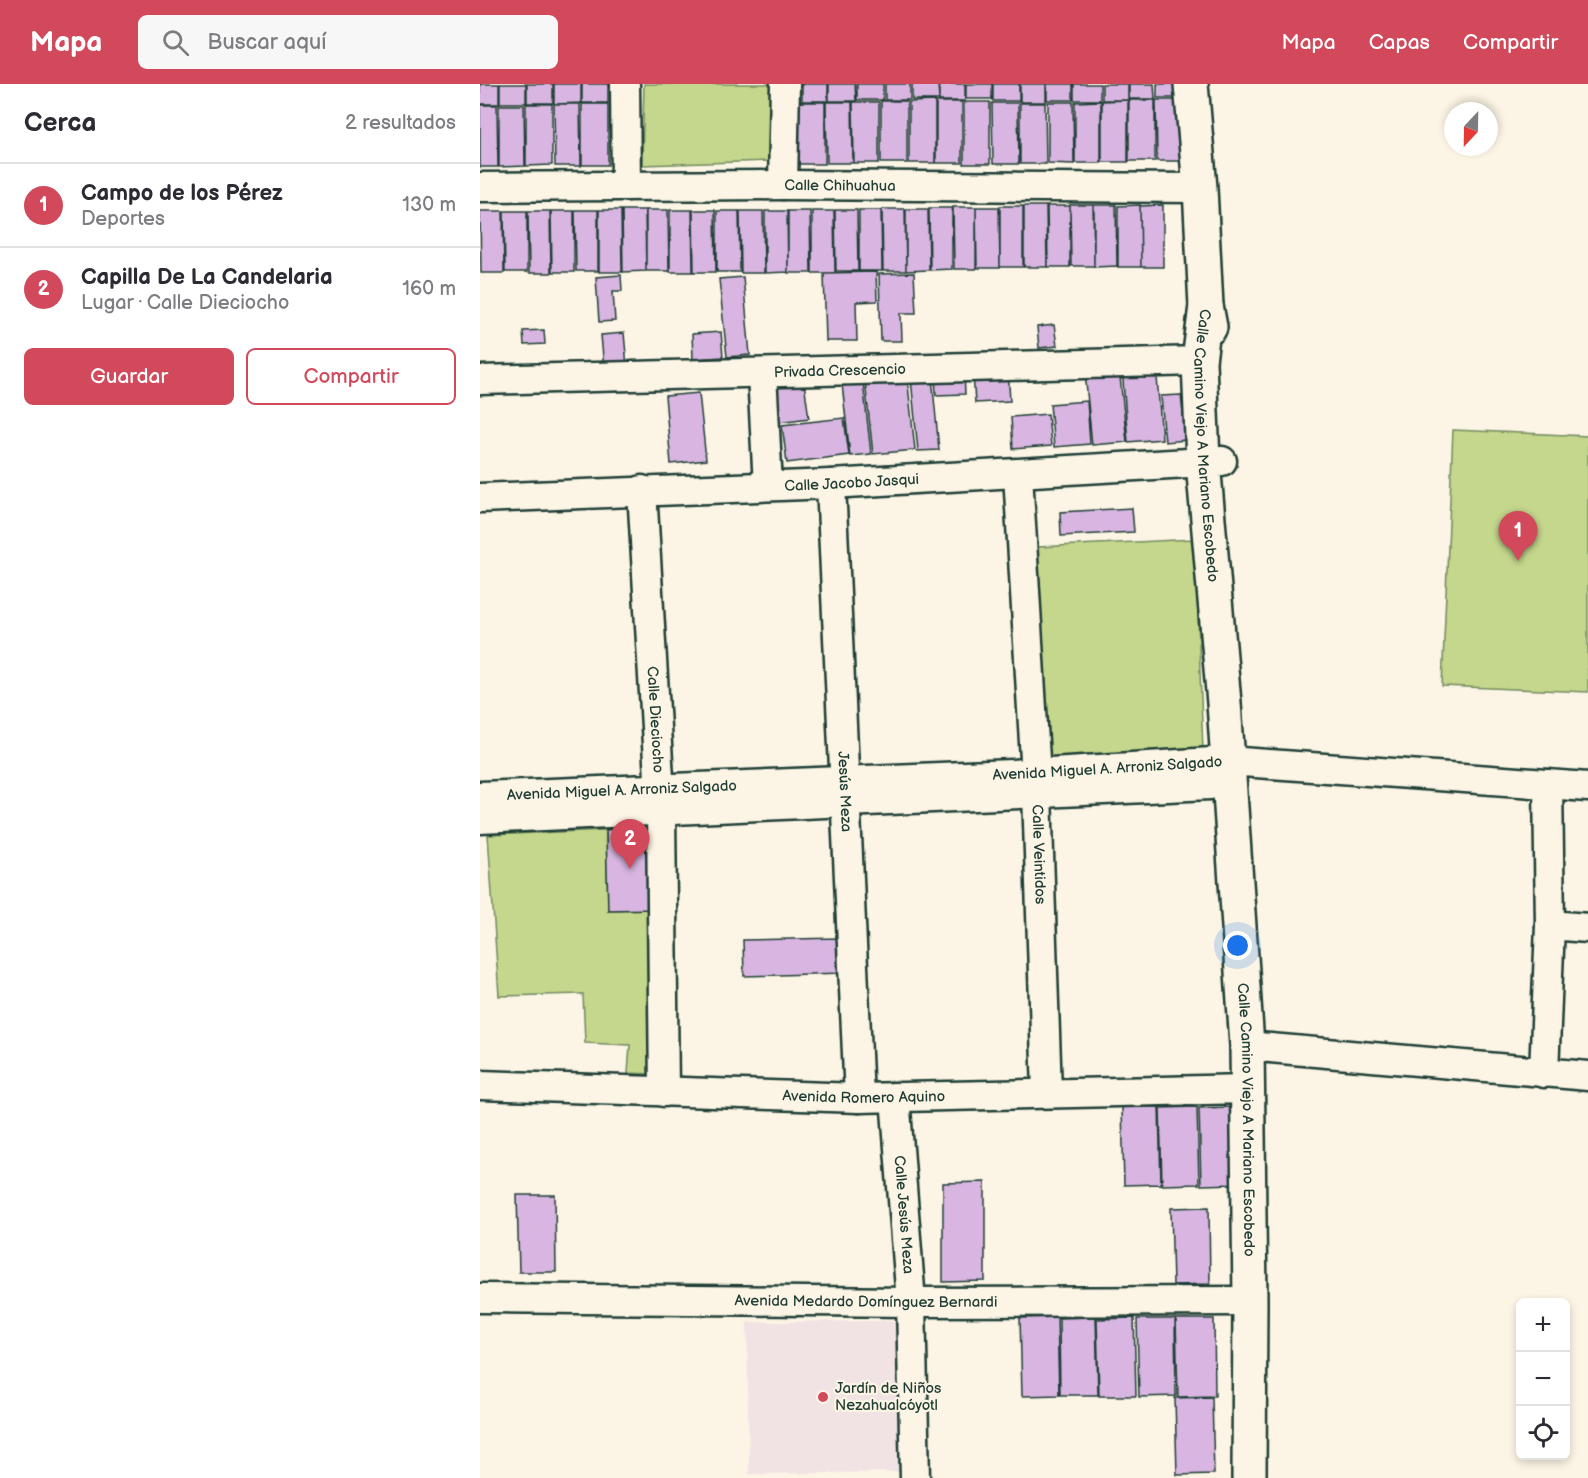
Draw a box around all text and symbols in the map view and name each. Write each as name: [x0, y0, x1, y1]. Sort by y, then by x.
search box: [138, 15, 558, 69]
text: Mapa: [30, 26, 102, 59]
icon: search: [159, 26, 192, 59]
text: Buscar aquí: [207, 29, 326, 56]
text: Mapa: [1282, 30, 1336, 55]
text: Capas: [1369, 30, 1430, 55]
text: Compartir: [1463, 30, 1558, 55]
north arrow: [1444, 102, 1498, 156]
text: Cerca: [24, 108, 96, 139]
text: 2 resultados: [345, 111, 456, 135]
street label: Calle Chihuahua: [784, 176, 896, 196]
text: Campo de los Pérez: [81, 180, 283, 207]
text: 1: [39, 193, 48, 217]
text: 130 m: [402, 193, 456, 217]
text: Deportes: [81, 207, 165, 231]
text: Capilla De La Candelaria: [81, 264, 333, 291]
text: 2: [38, 277, 49, 301]
text: 160 m: [402, 277, 456, 301]
text: Lugar · Calle Dieciocho: [81, 291, 289, 315]
street label: Calle Camino Viejo A Mariano Escobedo: [1189, 308, 1222, 583]
button: Guardar: [24, 348, 234, 405]
button: Compartir: [246, 348, 456, 405]
street label: Privada Crescencio: [774, 360, 906, 382]
street label: Calle Jacobo Jasqui: [784, 470, 920, 496]
pin: 1: [1498, 512, 1538, 561]
street label: Calle Dieciocho: [642, 666, 668, 774]
street label: Jesús Meza: [833, 751, 856, 833]
street label: Avenida Miguel A. Arroniz Salgado: [992, 752, 1223, 785]
street label: Avenida Miguel A. Arroniz Salgado: [507, 776, 737, 805]
street label: Calle Veintidos: [1027, 804, 1050, 905]
pin: 2: [610, 820, 650, 869]
your location: [1223, 931, 1252, 960]
street label: Calle Camino Viejo A Mariano Escobedo: [1233, 982, 1258, 1257]
street label: Avenida Romero Aquino: [782, 1086, 945, 1108]
street label: Calle Jesús Meza: [890, 1155, 918, 1275]
street label: Avenida Medardo Domínguez Bernardi: [734, 1291, 997, 1312]
map controls: [1516, 1298, 1570, 1460]
button: +: [1516, 1298, 1570, 1352]
button: −: [1516, 1352, 1570, 1406]
place label: Jardín de Niños Nezahualcóyotl: [835, 1379, 942, 1415]
marker: Jardín de Niños Nezahualcóyotl: [816, 1390, 830, 1404]
button: locate: [1516, 1406, 1570, 1460]

